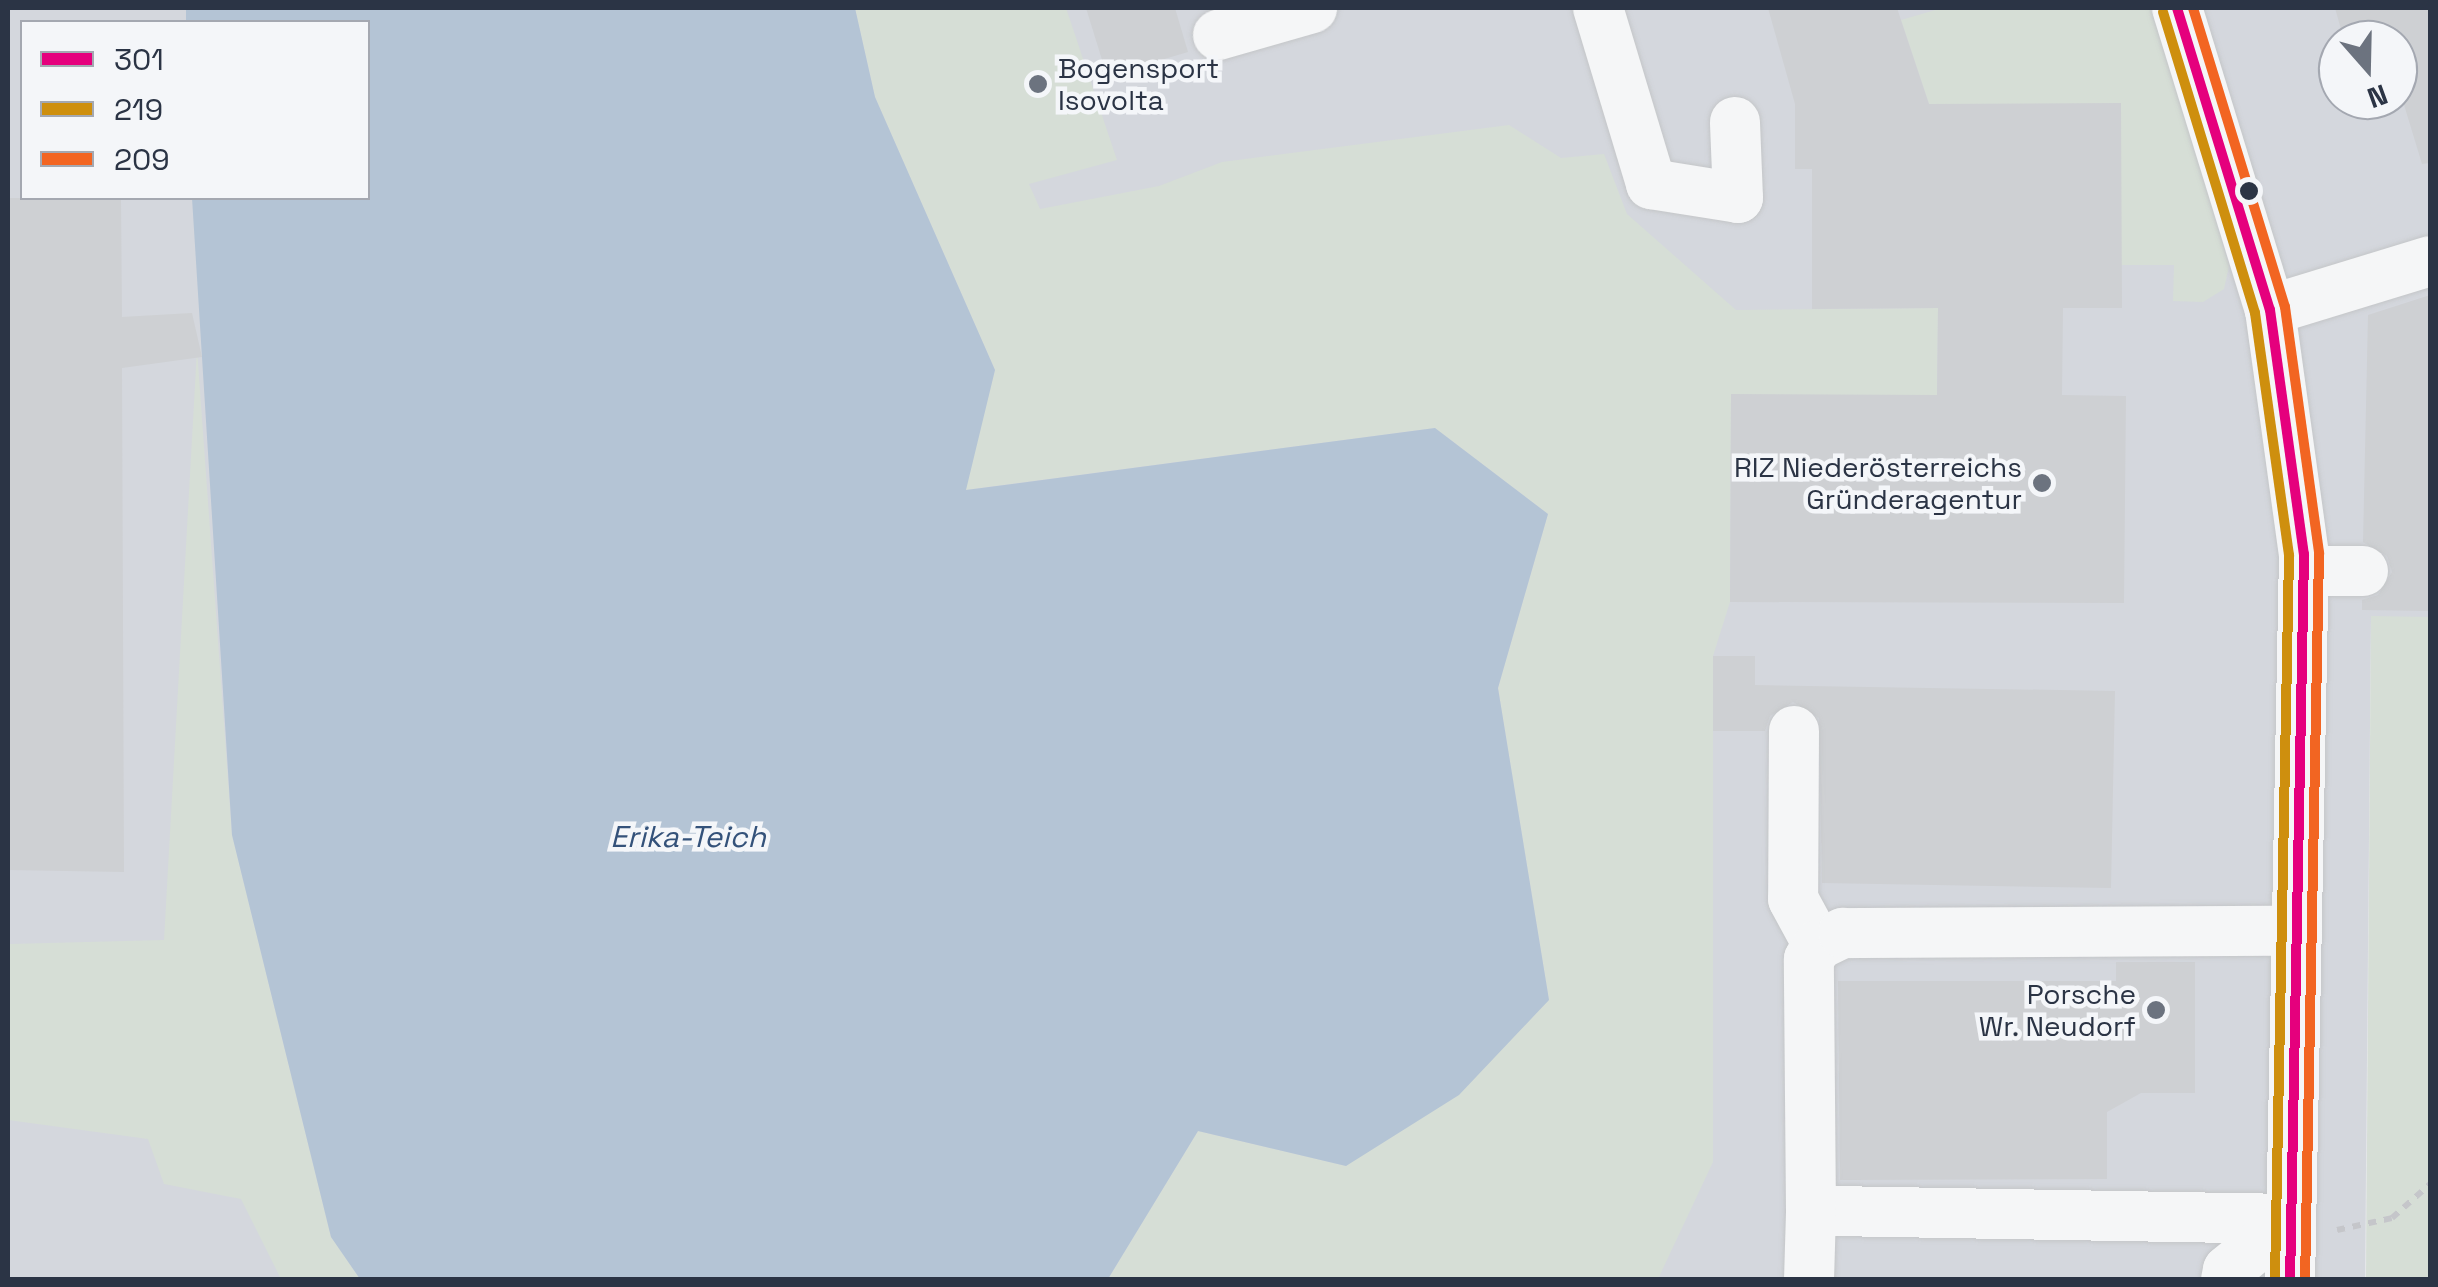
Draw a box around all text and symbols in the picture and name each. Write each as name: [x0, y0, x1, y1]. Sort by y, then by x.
legend: [20, 20, 370, 200]
north arrow: [2318, 20, 2418, 120]
text: 301: [114, 40, 164, 79]
place label: Bogensport Isovolta: [1058, 51, 1219, 117]
marker: Bogensport Isovolta: [1027, 73, 1049, 95]
text: N: [2363, 76, 2393, 116]
text: 219: [114, 90, 163, 129]
text: 209: [114, 140, 170, 179]
unlabelled marker: [2239, 181, 2259, 201]
place label: RIZ Niederösterreichs Gründeragentur: [1734, 450, 2022, 516]
marker: RIZ Niederösterreichs Gründeragentur: [2031, 472, 2053, 494]
water label: Erika-Teich: [610, 819, 766, 855]
place label: Porsche Wr. Neudorf: [1978, 977, 2136, 1043]
marker: Porsche Wr. Neudorf: [2145, 999, 2167, 1021]

